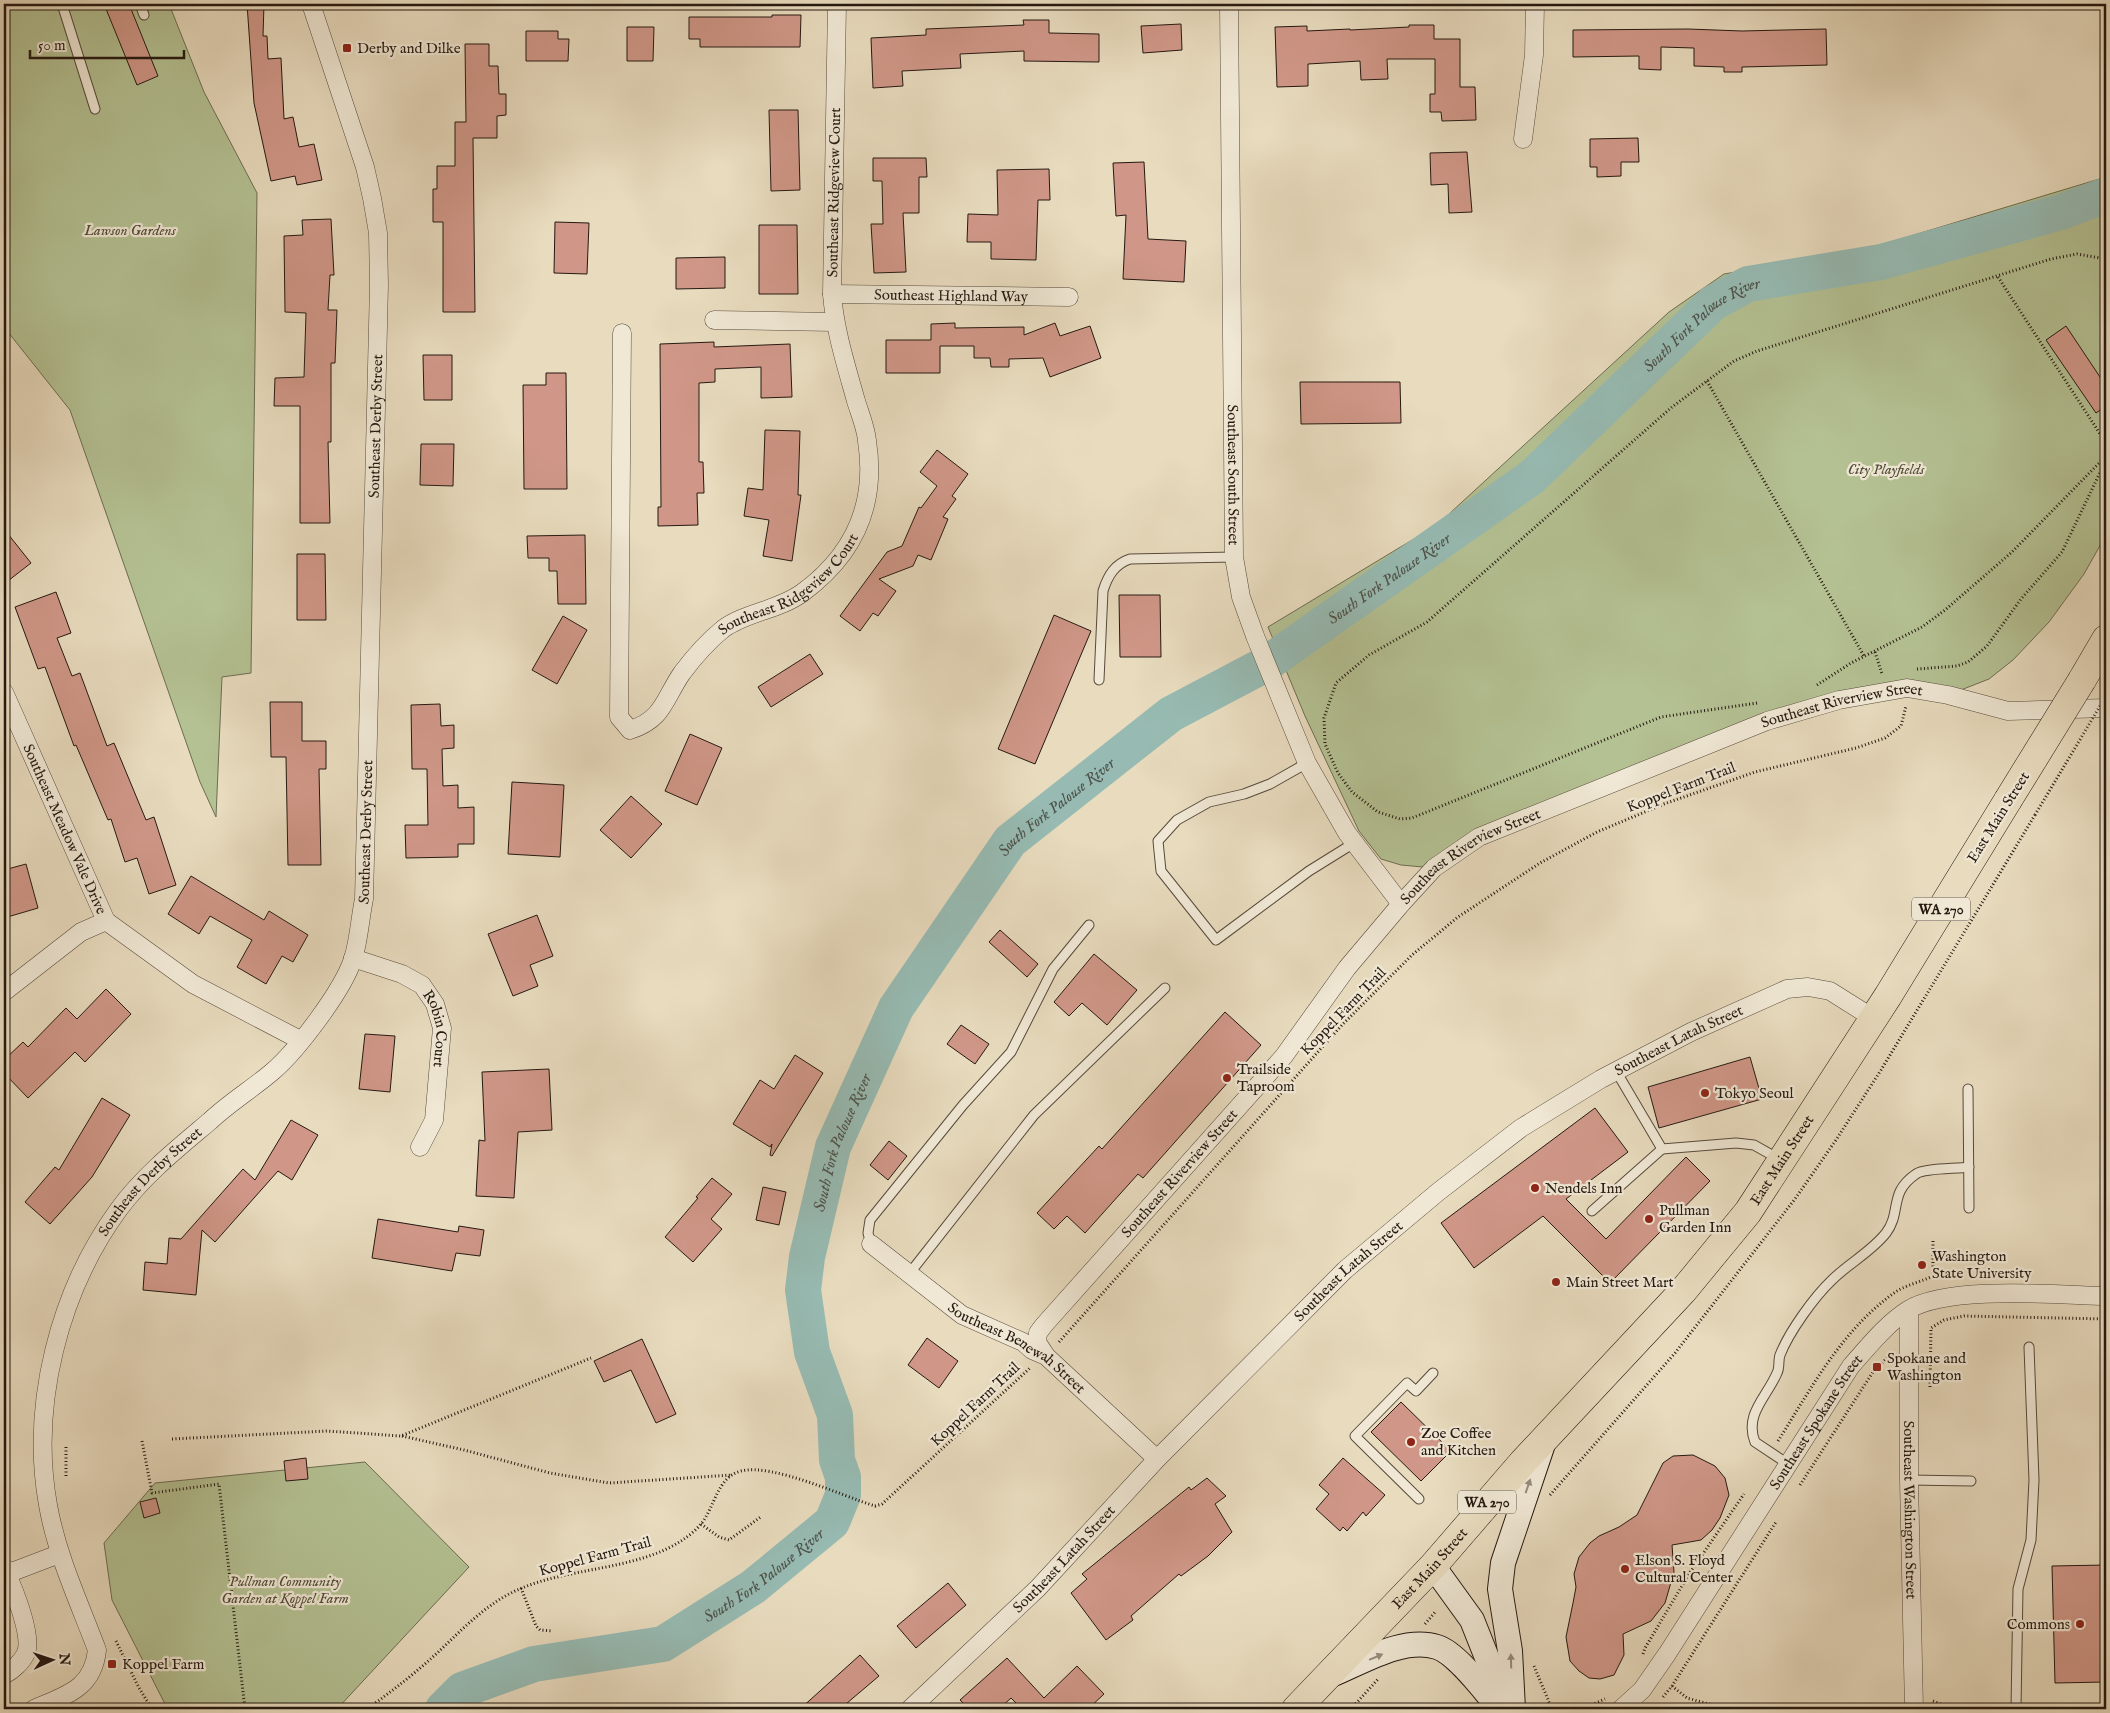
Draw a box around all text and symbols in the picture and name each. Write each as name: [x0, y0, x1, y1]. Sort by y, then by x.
scale bar: [30, 28, 184, 60]
text: 50 m: [38, 36, 66, 55]
place label: Derby and Dilke: [357, 39, 461, 58]
marker: Derby and Dilke: [341, 42, 353, 54]
street label: Southeast Ridgeview Court: [823, 107, 845, 278]
park label: Lawson Gardens: [83, 221, 177, 240]
water label: South Fork Palouse River: [1639, 274, 1763, 377]
street label: Southeast Highland Way: [874, 286, 1029, 306]
street label: Southeast Derby Street: [365, 354, 387, 498]
street label: Southeast South Street: [1223, 404, 1243, 546]
park label: City Playfields: [1848, 460, 1925, 479]
water label: South Fork Palouse River: [1324, 529, 1456, 630]
street label: Southeast Ridgeview Court: [714, 530, 863, 639]
street label: Southeast Riverview Street: [1758, 679, 1924, 733]
street label: Southeast Meadow Vale Drive: [18, 741, 111, 918]
water label: South Fork Palouse River: [995, 753, 1121, 861]
street label: Koppel Farm Trail: [1624, 758, 1739, 817]
street label: Southeast Derby Street: [354, 760, 377, 906]
street label: East Main Street: [1963, 768, 2034, 866]
street label: Southeast Riverview Street: [1396, 804, 1543, 909]
road number: WA 270: [1912, 898, 1970, 921]
street label: Koppel Farm Trail: [1296, 963, 1391, 1059]
street label: Robin Court: [418, 986, 451, 1068]
street label: Southeast Latah Street: [1611, 1001, 1746, 1080]
place label: Trailside Taproom: [1237, 1060, 1295, 1096]
water label: South Fork Palouse River: [810, 1070, 878, 1214]
marker: Trailside Taproom: [1221, 1072, 1233, 1084]
place label: Tokyo Seoul: [1715, 1084, 1794, 1103]
marker: Tokyo Seoul: [1699, 1087, 1711, 1099]
street label: Southeast Riverview Street: [1117, 1105, 1242, 1242]
street label: East Main Street: [1746, 1112, 1818, 1209]
street label: Southeast Derby Street: [94, 1123, 206, 1240]
place label: Nendels Inn: [1545, 1179, 1622, 1198]
marker: Nendels Inn: [1529, 1182, 1541, 1194]
place label: Pullman Garden Inn: [1659, 1201, 1732, 1237]
marker: Pullman Garden Inn: [1643, 1213, 1655, 1225]
street label: Southeast Latah Street: [1290, 1217, 1407, 1326]
place label: Washington State University: [1932, 1247, 2032, 1283]
marker: Washington State University: [1916, 1259, 1928, 1271]
place label: Main Street Mart: [1566, 1273, 1674, 1292]
marker: Main Street Mart: [1550, 1276, 1562, 1288]
street label: Southeast Benewah Street: [944, 1298, 1089, 1398]
place label: Spokane and Washington: [1887, 1349, 1967, 1385]
street label: Southeast Spokane Street: [1766, 1351, 1867, 1493]
street label: Koppel Farm Trail: [927, 1357, 1025, 1451]
marker: Spokane and Washington: [1871, 1361, 1883, 1373]
street label: Southeast Washington Street: [1899, 1421, 1921, 1600]
place label: Zoe Coffee and Kitchen: [1421, 1424, 1496, 1460]
marker: Zoe Coffee and Kitchen: [1405, 1436, 1417, 1448]
one-way arrow: [1525, 1478, 1532, 1493]
road number: WA 270: [1458, 1490, 1516, 1514]
street label: Southeast Latah Street: [1009, 1501, 1120, 1617]
water label: South Fork Palouse River: [700, 1524, 830, 1628]
street label: East Main Street: [1388, 1524, 1472, 1613]
street label: Koppel Farm Trail: [537, 1532, 654, 1581]
place label: Elson S. Floyd Cultural Center: [1635, 1551, 1733, 1587]
marker: Elson S. Floyd Cultural Center: [1619, 1563, 1631, 1575]
park label: Pullman Community Garden at Koppel Farm: [221, 1572, 349, 1608]
place label: Commons: [2007, 1615, 2070, 1634]
marker: Commons: [2074, 1618, 2086, 1630]
north arrow: [28, 1636, 78, 1686]
text: N: [55, 1652, 73, 1666]
one-way arrow: [1369, 1652, 1383, 1660]
one-way arrow: [1506, 1652, 1514, 1668]
place label: Koppel Farm: [122, 1655, 205, 1674]
marker: Koppel Farm: [106, 1658, 118, 1670]

